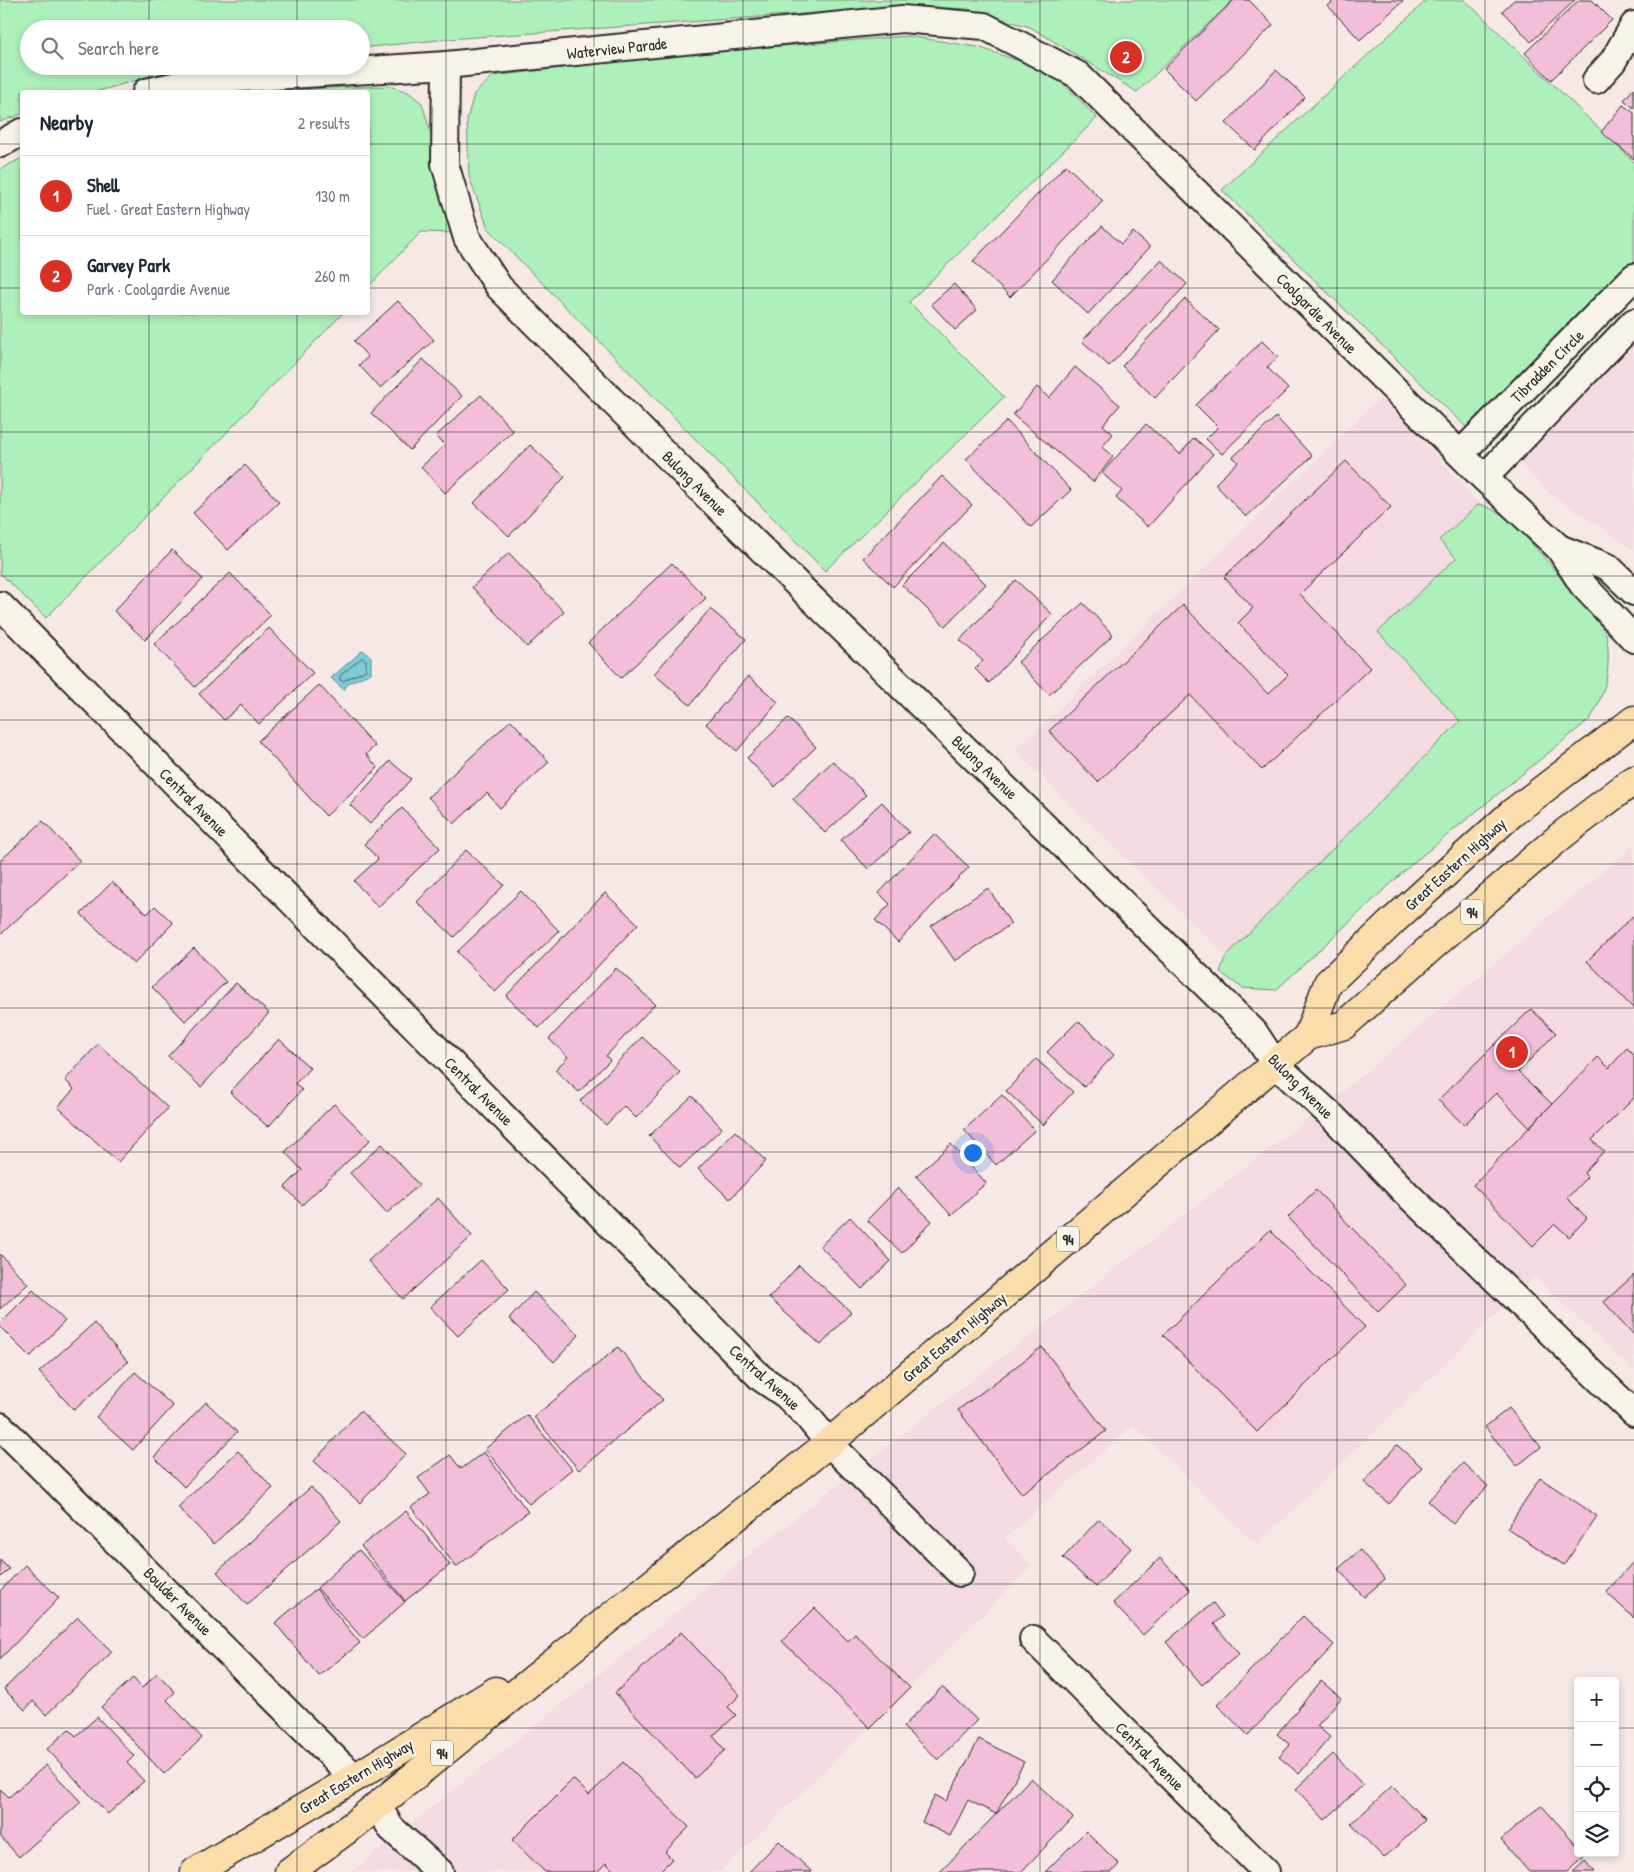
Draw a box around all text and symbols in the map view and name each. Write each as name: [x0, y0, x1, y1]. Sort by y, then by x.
search box: [20, 20, 370, 75]
street label: Waterview Parade: [566, 32, 669, 64]
icon: search: [38, 34, 66, 62]
text: Search here: [78, 35, 159, 61]
pin: 2: [1110, 38, 1142, 76]
text: Nearby: [40, 108, 93, 137]
text: 2 results: [298, 112, 350, 134]
text: Shell: [87, 172, 119, 198]
text: 1: [53, 185, 59, 207]
text: 130 m: [315, 185, 350, 207]
text: Fuel · Great Eastern Highway: [87, 198, 250, 220]
text: Garvey Park: [87, 252, 170, 278]
text: 2: [52, 265, 60, 287]
text: 260 m: [314, 265, 350, 287]
street label: Coolgardie Avenue: [1272, 268, 1363, 359]
text: Park · Coolgardie Avenue: [87, 278, 230, 300]
street label: Tibradden Circle: [1506, 324, 1589, 407]
street label: Bulong Avenue: [658, 446, 733, 521]
street label: Bulong Avenue: [947, 730, 1023, 804]
street label: Central Avenue: [155, 763, 234, 842]
street label: Great Eastern Highway: [1400, 812, 1511, 915]
road number: 94: [1461, 900, 1483, 924]
pin: 1: [1496, 1033, 1528, 1071]
street label: Bulong Avenue: [1264, 1049, 1339, 1124]
street label: Central Avenue: [440, 1052, 519, 1131]
your location: [960, 1140, 986, 1166]
road number: 94: [1057, 1226, 1079, 1252]
street label: Great Eastern Highway: [897, 1287, 1011, 1387]
street label: Central Avenue: [725, 1339, 806, 1415]
street label: Boulder Avenue: [139, 1562, 217, 1640]
map controls: [1574, 1677, 1619, 1857]
button: +: [1574, 1677, 1619, 1722]
street label: Central Avenue: [1111, 1717, 1190, 1796]
button: −: [1574, 1722, 1619, 1767]
street label: Great Eastern Highway: [295, 1733, 417, 1819]
road number: 94: [431, 1740, 453, 1766]
button: locate: [1574, 1767, 1619, 1812]
button: layers: [1574, 1812, 1619, 1857]

